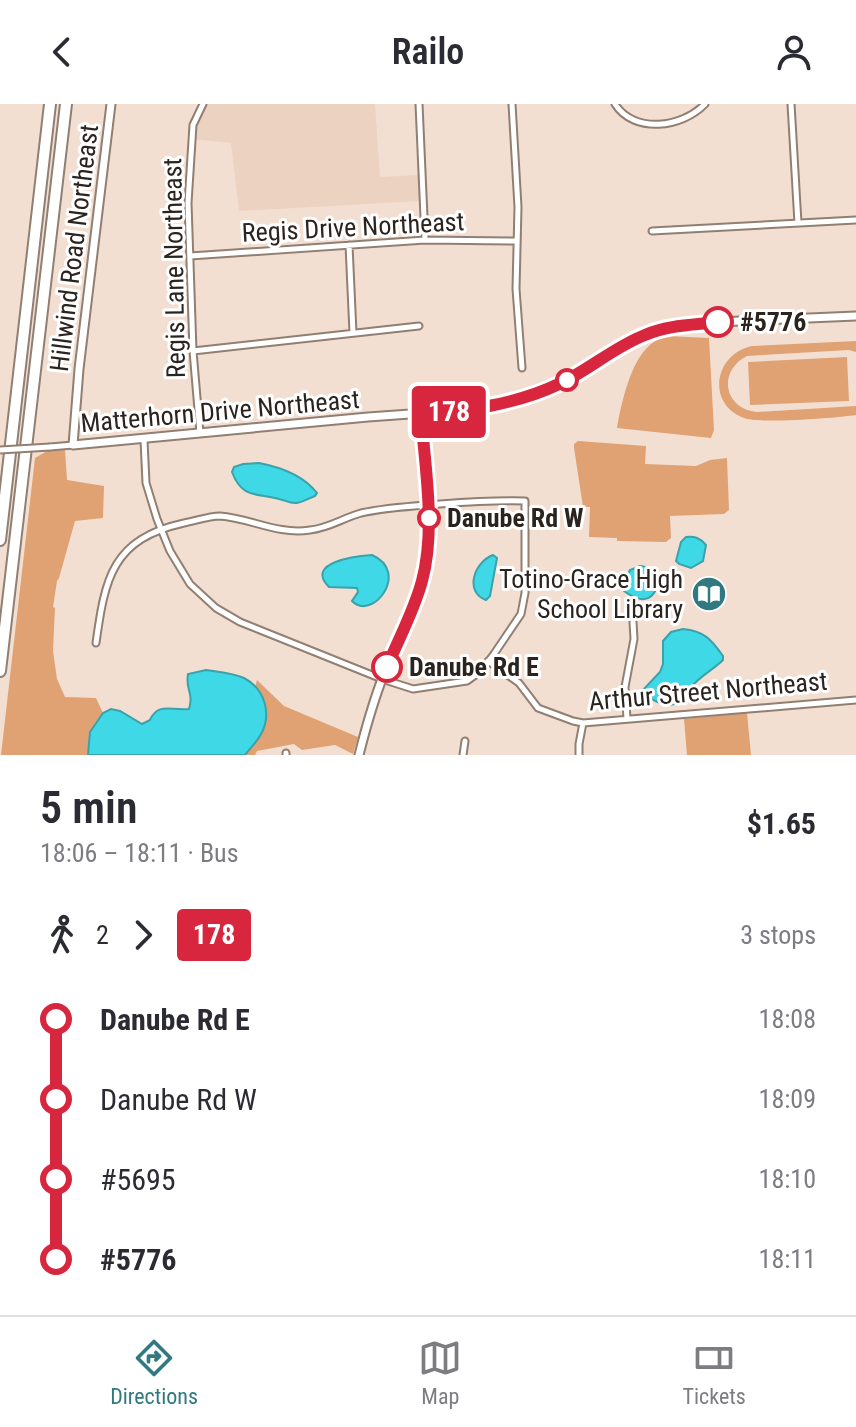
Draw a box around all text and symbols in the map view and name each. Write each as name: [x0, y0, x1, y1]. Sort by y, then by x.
icon: back: [40, 30, 84, 74]
icon: person: [772, 30, 816, 74]
text: Railo: [392, 31, 464, 73]
street label: Hillwind Road Northeast: [44, 123, 104, 373]
street label: Regis Lane Northeast: [157, 158, 191, 378]
street label: Regis Drive Northeast: [241, 206, 465, 248]
marker: #5776: [703, 307, 733, 337]
place label: #5776: [740, 307, 806, 337]
unlabelled marker: [556, 369, 578, 391]
street label: Matterhorn Drive Northeast: [79, 384, 361, 438]
line badge: 178: [403, 386, 495, 438]
text: 178: [428, 395, 470, 428]
place label: Danube Rd W: [447, 503, 584, 533]
marker: Danube Rd W: [418, 507, 440, 529]
place label: Totino-Grace High School Library: [499, 564, 683, 624]
library icon: Totino-Grace High School Library: [690, 575, 728, 613]
marker: Danube Rd E: [372, 652, 402, 682]
place label: Danube Rd E: [409, 652, 539, 682]
street label: Arthur Street Northeast: [587, 666, 829, 716]
text: 5 min: [40, 782, 137, 834]
text: $1.65: [747, 806, 816, 841]
text: 18:06 – 18:11 · Bus: [40, 838, 239, 868]
icon: walk: [40, 913, 84, 957]
icon: forward: [121, 913, 165, 957]
text: 178: [193, 918, 235, 951]
text: 2: [96, 920, 109, 950]
text: 3 stops: [740, 920, 816, 950]
text: Danube Rd E: [100, 1002, 250, 1037]
text: 18:08: [759, 1004, 816, 1034]
text: Danube Rd W: [100, 1082, 257, 1117]
text: 18:09: [759, 1084, 816, 1114]
text: #5695: [100, 1162, 176, 1197]
text: 18:10: [759, 1164, 816, 1194]
text: #5776: [100, 1242, 176, 1277]
text: 18:11: [759, 1244, 816, 1274]
tab: Directions: [110, 1336, 198, 1409]
tab: Map: [418, 1336, 462, 1409]
tab: Tickets: [683, 1336, 746, 1409]

